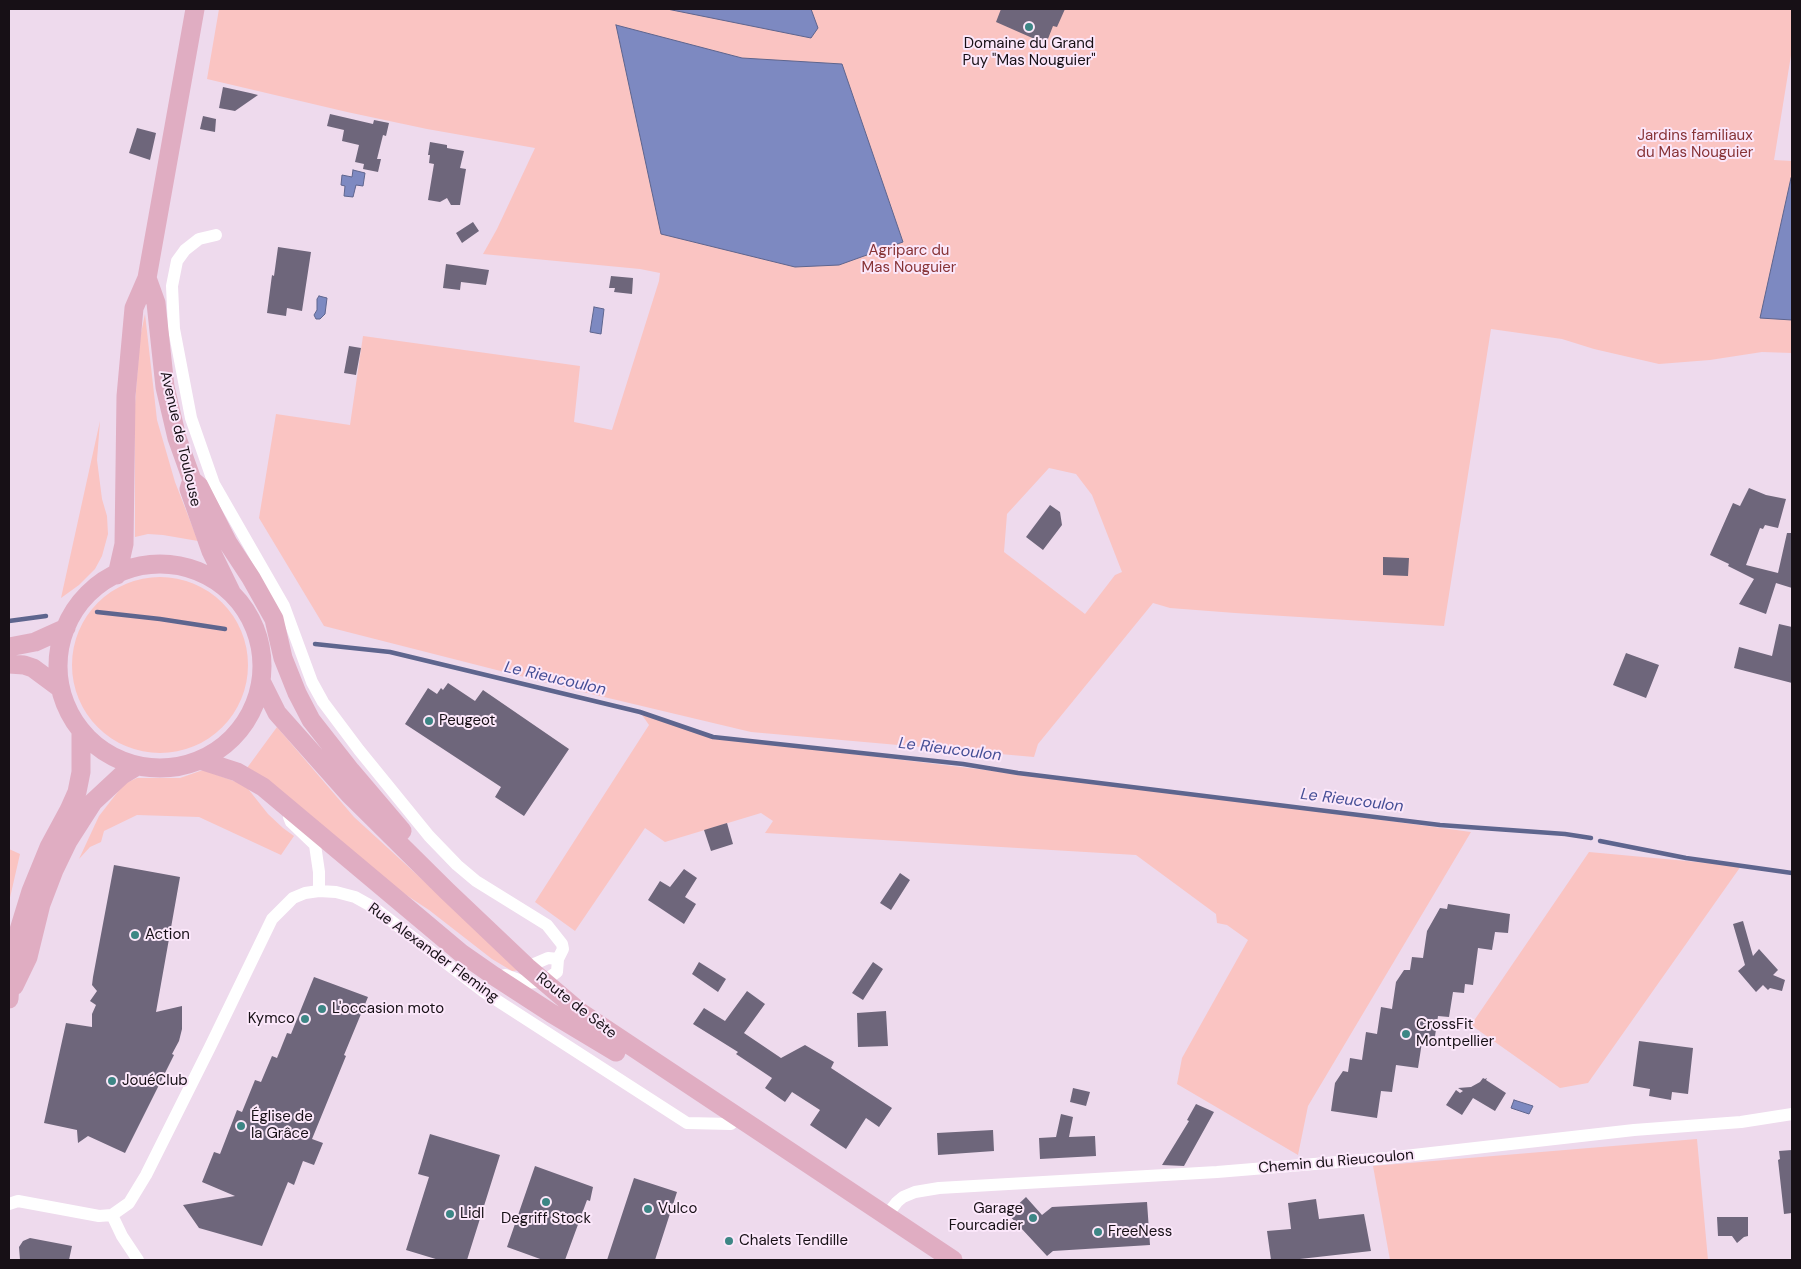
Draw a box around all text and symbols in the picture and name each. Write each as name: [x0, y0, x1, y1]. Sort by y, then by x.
marker: Domaine du Grand Puy "Mas Nouguier": [1023, 21, 1035, 33]
place label: Domaine du Grand Puy "Mas Nouguier": [962, 35, 1096, 70]
park label: Jardins familiaux du Mas Nouguier: [1637, 127, 1753, 162]
park label: Agriparc du Mas Nouguier: [862, 242, 956, 277]
street label: Avenue de Toulouse: [156, 370, 204, 508]
water label: Le Rieucoulon: [502, 658, 608, 700]
place label: Peugeot: [439, 712, 495, 730]
marker: Peugeot: [423, 715, 435, 727]
water label: Le Rieucoulon: [897, 734, 1003, 766]
water label: Le Rieucoulon: [1299, 785, 1405, 817]
street label: Rue Alexander Fleming: [364, 900, 502, 1006]
place label: Action: [145, 926, 190, 944]
marker: Action: [129, 929, 141, 941]
street label: Route de Sète: [532, 969, 620, 1043]
place label: L'occasion moto: [332, 1000, 444, 1018]
marker: L'occasion moto: [316, 1003, 328, 1015]
place label: Kymco: [248, 1010, 295, 1028]
marker: Kymco: [299, 1013, 311, 1025]
place label: CrossFit Montpellier: [1416, 1016, 1494, 1051]
marker: CrossFit Montpellier: [1400, 1028, 1412, 1040]
place label: JouéClub: [122, 1072, 188, 1090]
marker: JouéClub: [106, 1075, 118, 1087]
place label: Église de la Grâce: [251, 1108, 313, 1143]
marker: Église de la Grâce: [235, 1120, 247, 1132]
street label: Chemin du Rieucoulon: [1258, 1146, 1414, 1178]
marker: Degriff Stock: [540, 1196, 552, 1208]
place label: Vulco: [658, 1200, 697, 1218]
place label: Garage Fourcadier: [949, 1200, 1023, 1235]
marker: Vulco: [642, 1203, 654, 1215]
place label: Lidl: [460, 1205, 484, 1223]
marker: Lidl: [444, 1208, 456, 1220]
place label: Degriff Stock: [501, 1210, 591, 1228]
marker: Garage Fourcadier: [1027, 1212, 1039, 1224]
place label: FreeNess: [1108, 1223, 1172, 1241]
marker: FreeNess: [1092, 1226, 1104, 1238]
place label: Chalets Tendille: [739, 1232, 848, 1250]
marker: Chalets Tendille: [723, 1235, 735, 1247]

